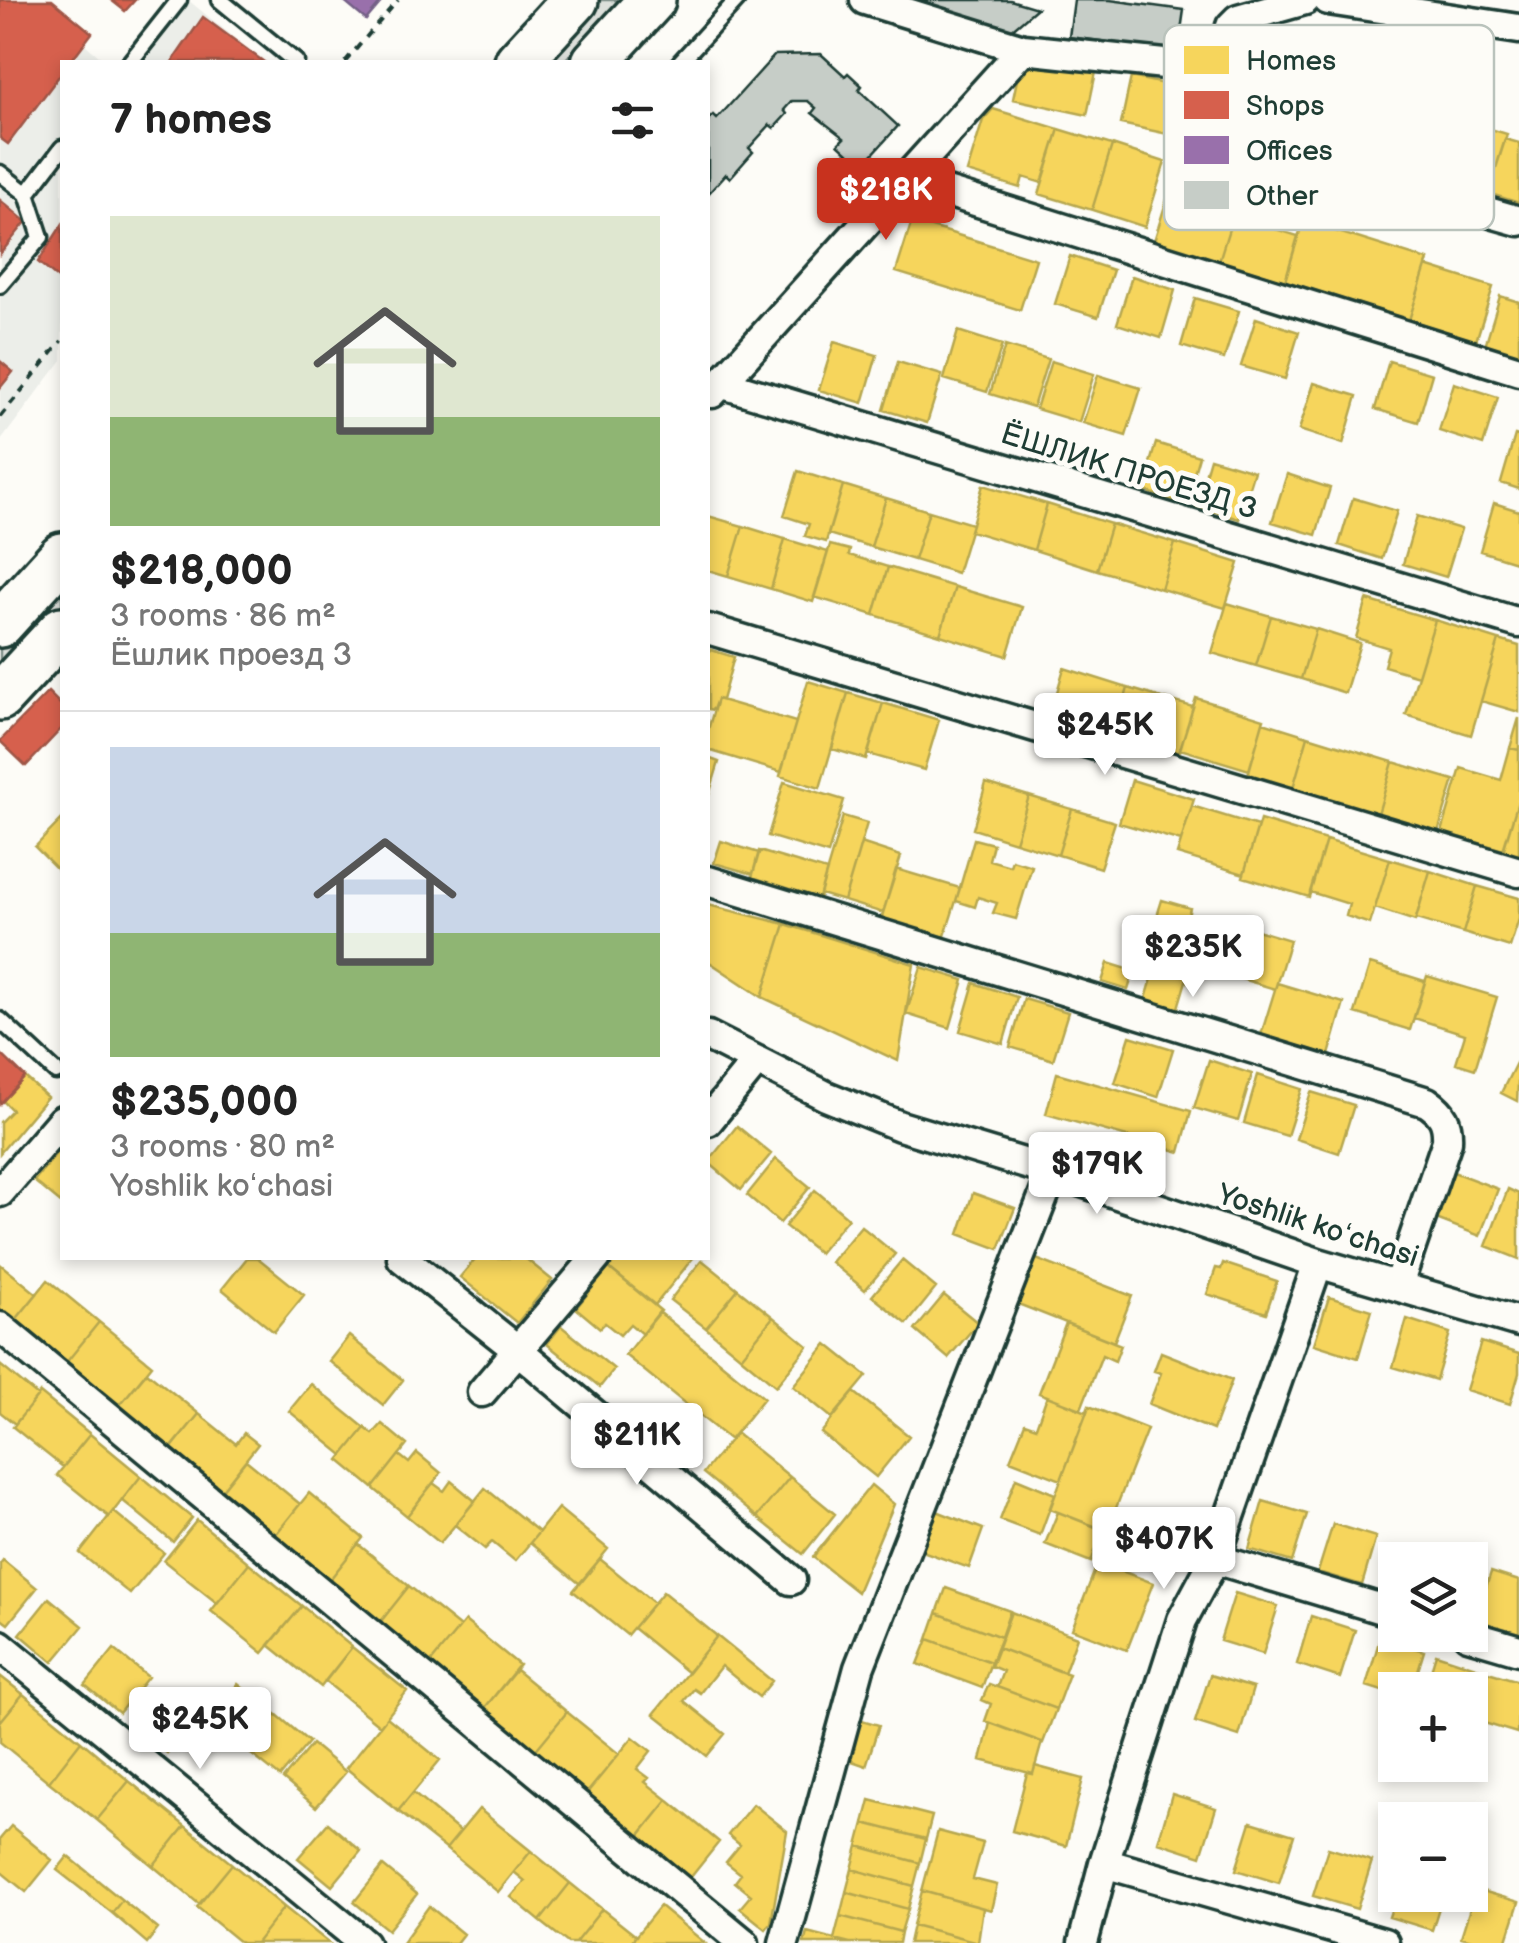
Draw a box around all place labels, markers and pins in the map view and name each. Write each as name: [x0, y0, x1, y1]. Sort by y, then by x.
pin: $218K: [816, 158, 956, 243]
pin: $245K: [1035, 693, 1175, 778]
pin: $235K: [1123, 915, 1263, 1000]
pin: $179K: [1027, 1132, 1167, 1217]
pin: $211K: [567, 1403, 707, 1488]
pin: $407K: [1094, 1507, 1234, 1592]
pin: $245K: [130, 1687, 270, 1772]

